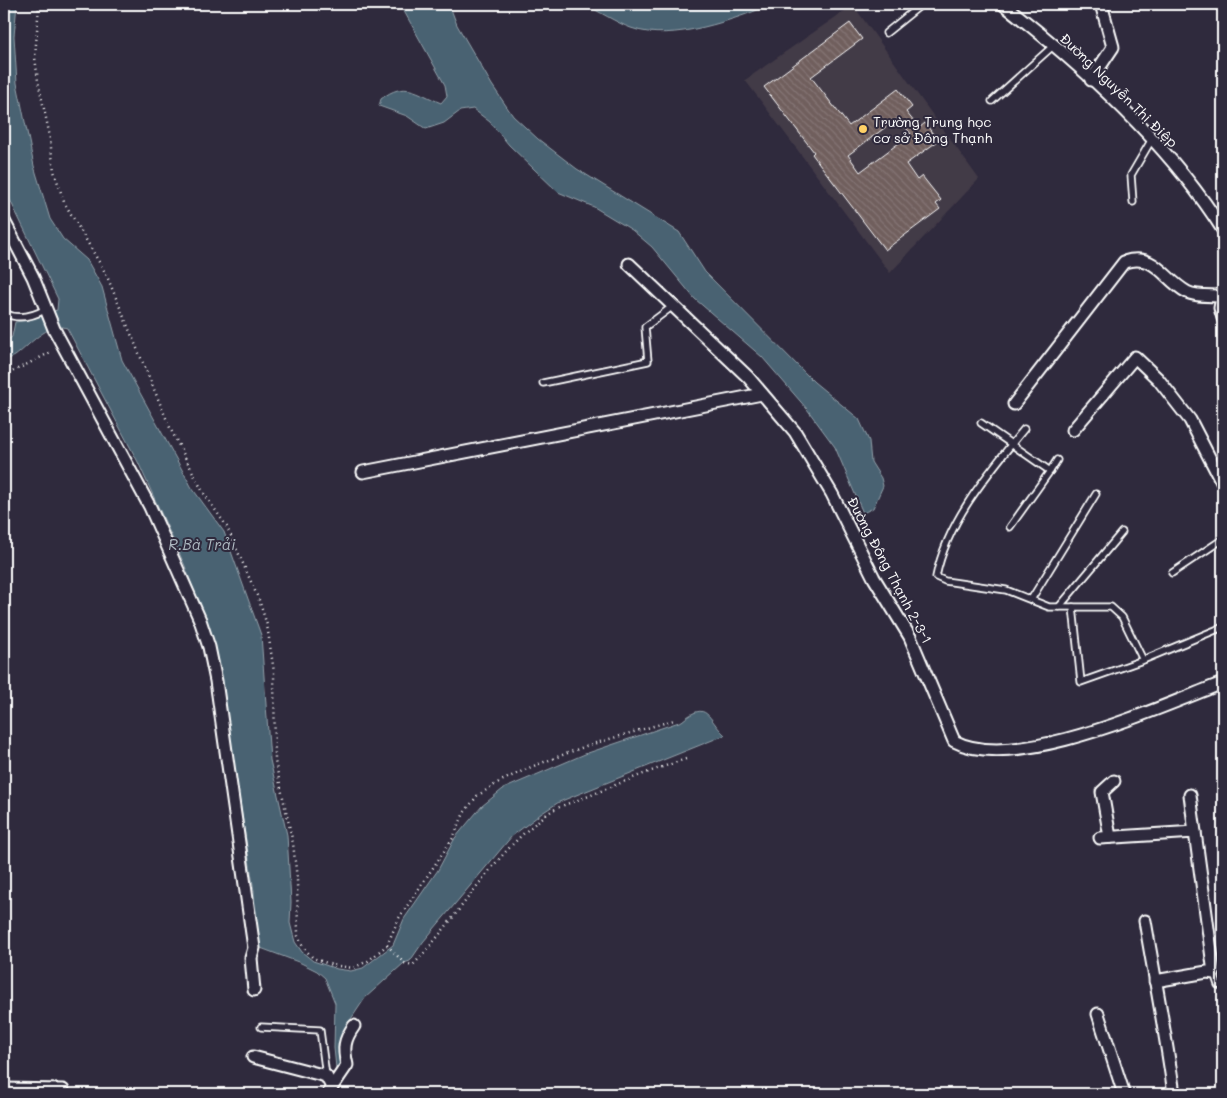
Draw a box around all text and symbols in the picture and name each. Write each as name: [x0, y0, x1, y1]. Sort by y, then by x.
street label: Đường Nguyễn Thị Điệp: [1056, 29, 1182, 151]
place label: Trường Trung học cơ sở Đông Thạnh: [873, 112, 993, 147]
marker: Trường Trung học cơ sở Đông Thạnh: [857, 123, 869, 135]
street label: Đường Đông Thạnh 2-3-1: [843, 493, 937, 647]
water label: R.Bà Trải: [168, 534, 236, 554]

